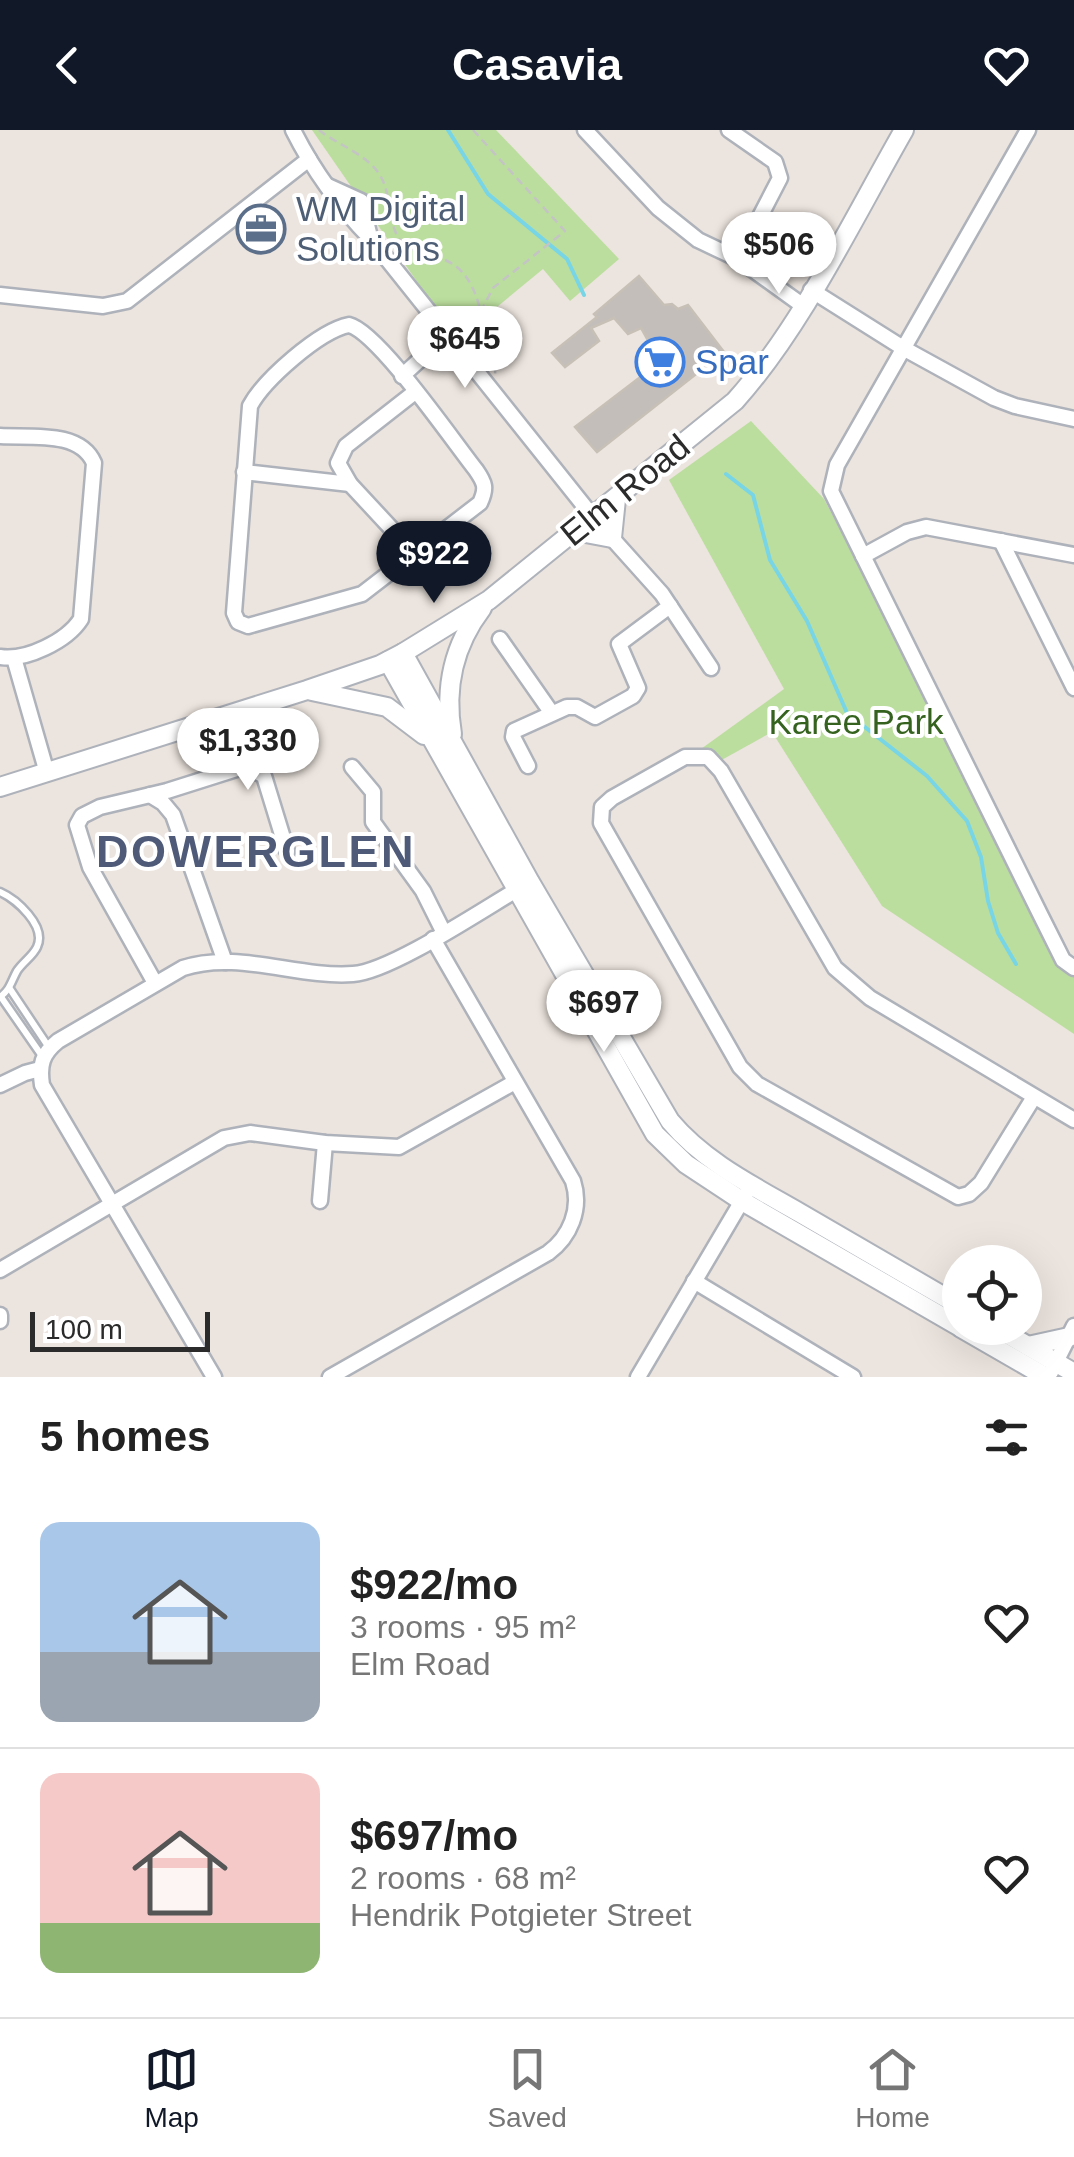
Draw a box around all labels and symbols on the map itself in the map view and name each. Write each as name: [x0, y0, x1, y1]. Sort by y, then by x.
place label: WM Digital Solutions: [296, 189, 465, 268]
office icon: WM Digital Solutions: [235, 203, 287, 255]
pin: $506: [720, 212, 838, 297]
pin: $645: [406, 306, 524, 391]
supermarket icon: Spar: [634, 336, 686, 388]
place label: Spar: [695, 342, 769, 381]
street label: Elm Road: [553, 426, 697, 553]
pin: $922: [375, 521, 493, 606]
park label: Karee Park: [768, 702, 944, 741]
pin: $1,330: [167, 708, 329, 793]
district label: DOWERGLEN: [96, 826, 416, 877]
pin: $697: [545, 970, 663, 1055]
scale bar: [30, 1307, 210, 1352]

